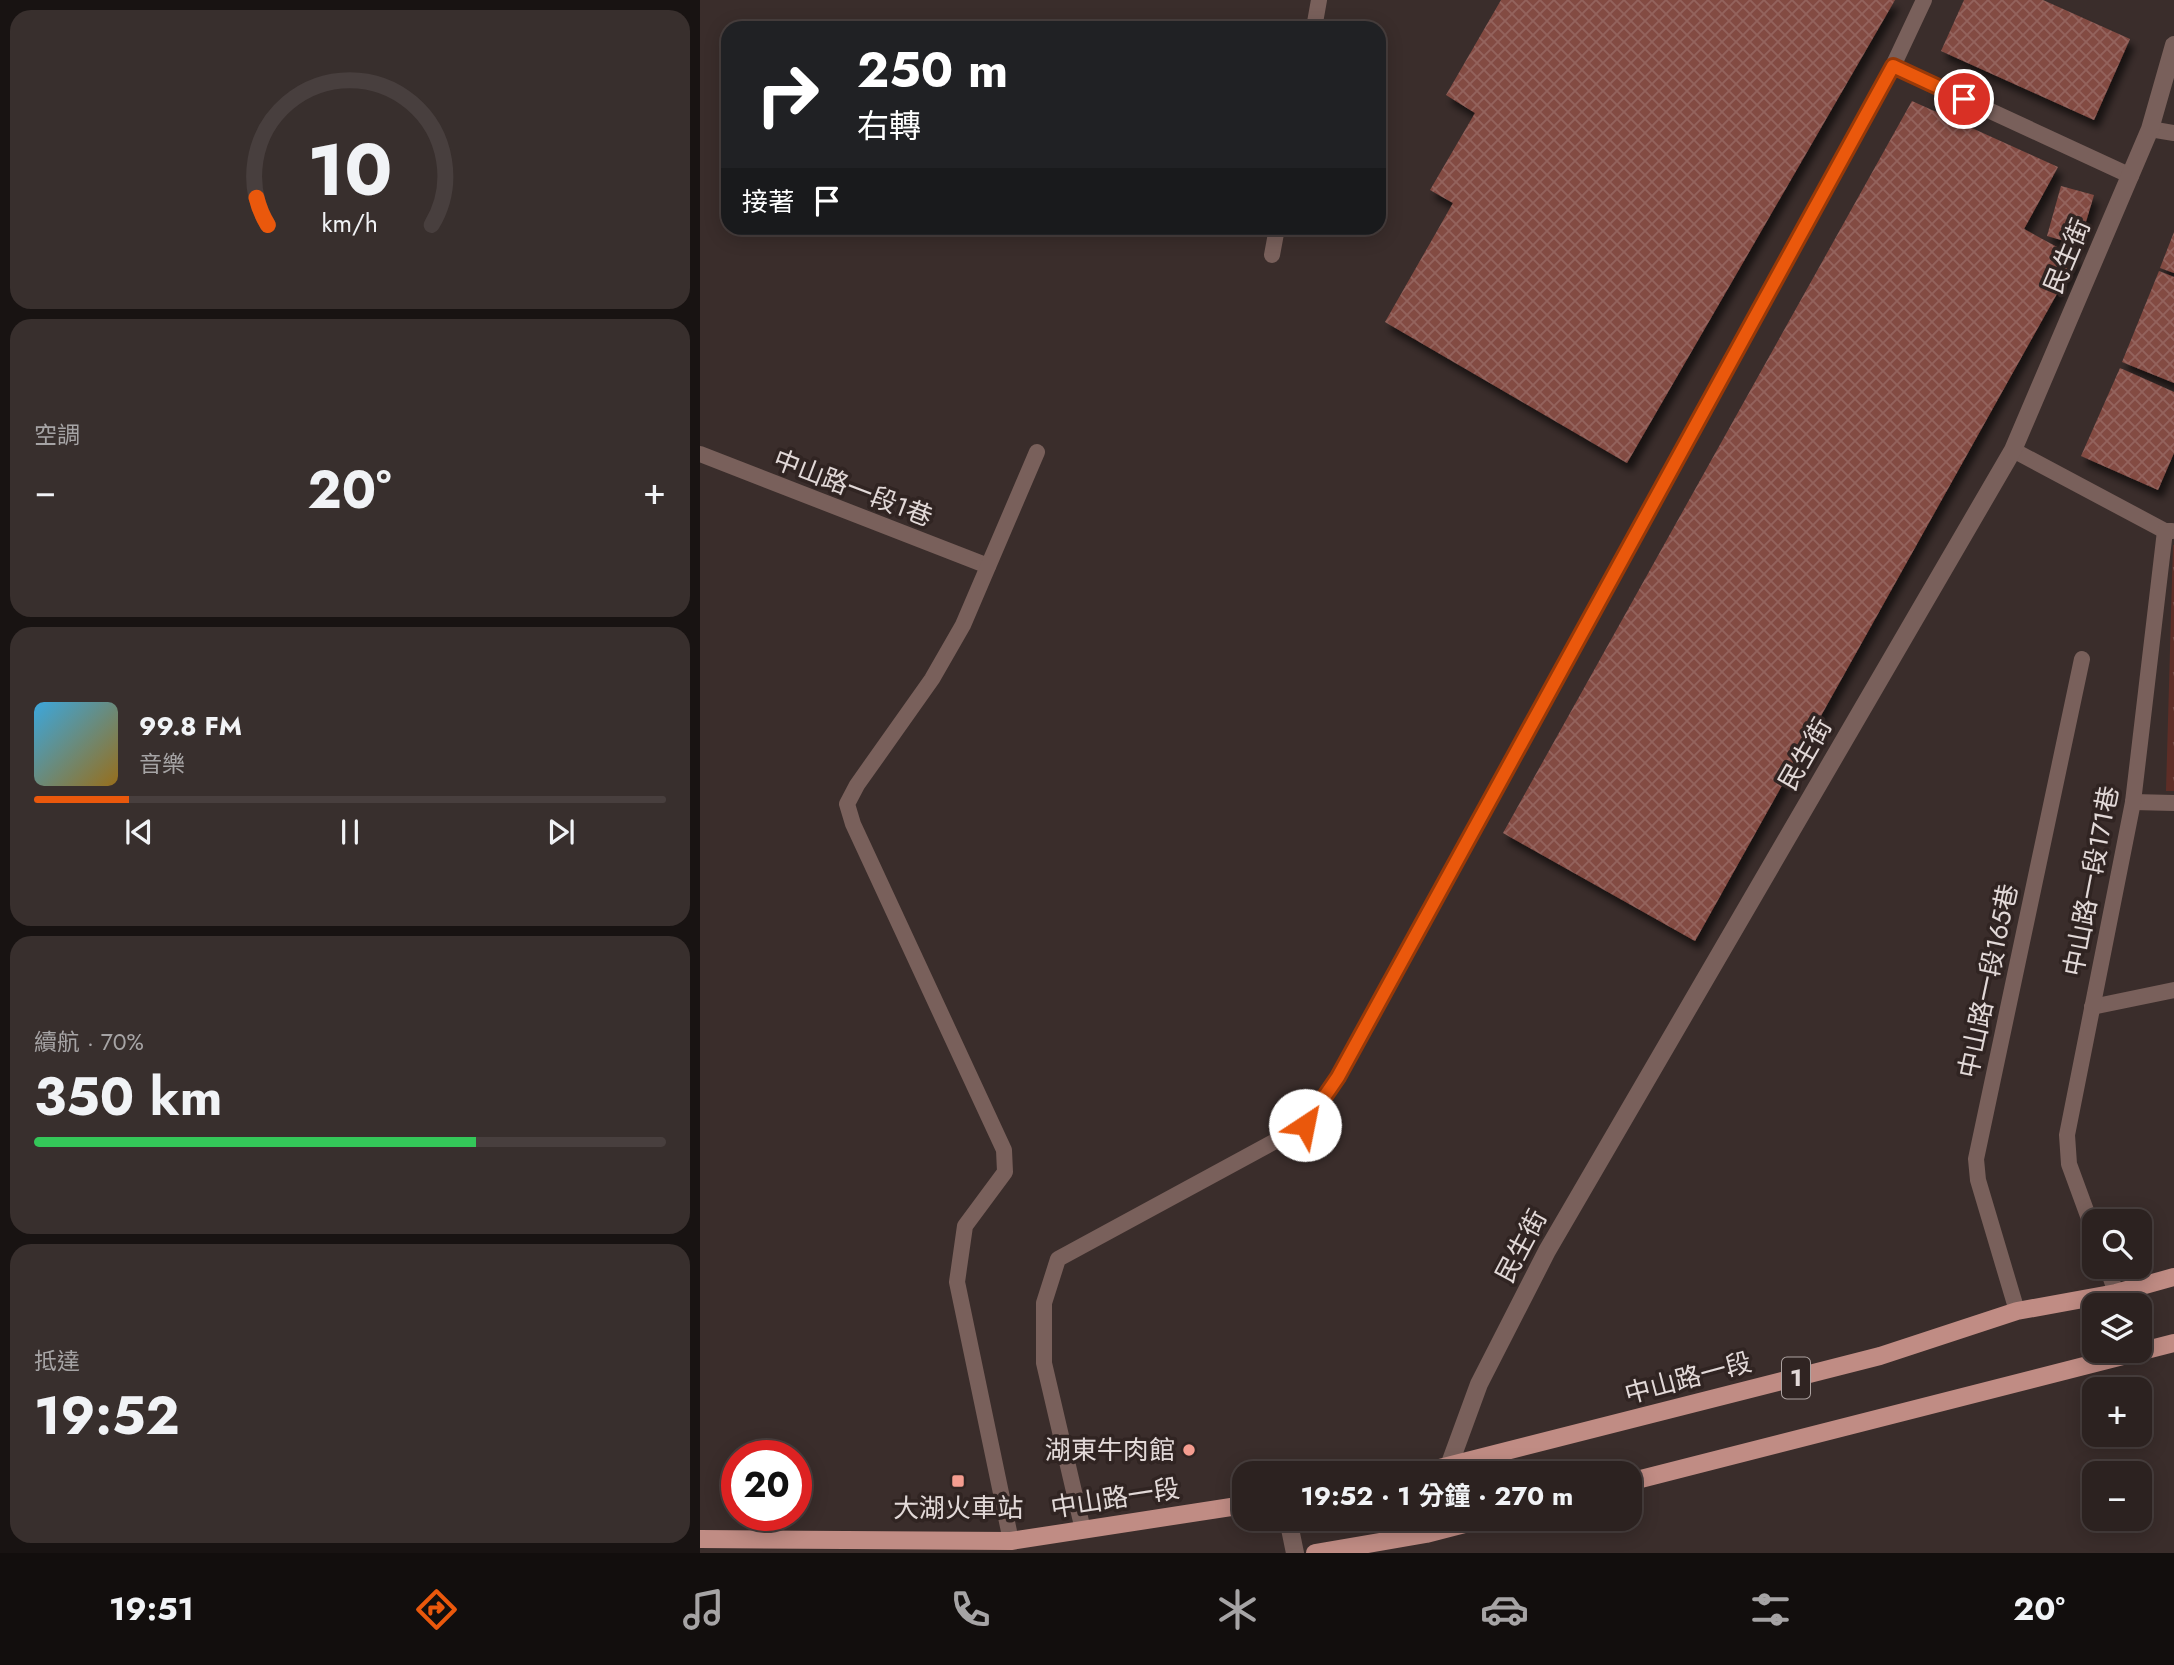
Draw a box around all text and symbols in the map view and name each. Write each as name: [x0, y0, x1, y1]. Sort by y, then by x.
text: 250 m: [857, 35, 1008, 105]
icon: right: [742, 49, 833, 140]
pin: [1934, 69, 1994, 129]
icon: arrive: [1945, 80, 1983, 118]
text: 右轉: [857, 103, 921, 149]
text: 10: [307, 118, 393, 223]
icon: arrive: [808, 182, 846, 220]
text: 接著: [742, 183, 794, 221]
text: km/h: [322, 205, 378, 241]
street label: 民生街: [2034, 213, 2100, 299]
text: 空調: [34, 418, 80, 452]
street label: 中山路一段1巷: [768, 440, 938, 536]
text: 20°: [308, 452, 392, 528]
text: −: [34, 463, 56, 518]
text: +: [643, 463, 666, 518]
text: 99.8 FM: [139, 707, 242, 745]
street label: 民生街: [1769, 711, 1841, 797]
text: 音樂: [139, 747, 185, 781]
street label: 中山路一段171巷: [2054, 783, 2128, 979]
icon: previous: [120, 813, 158, 851]
icon: pause: [331, 813, 369, 851]
icon: next: [542, 813, 580, 851]
street label: 中山路一段165巷: [1949, 881, 2027, 1081]
text: 續航 · 70%: [34, 1025, 144, 1059]
text: 350 km: [34, 1059, 223, 1135]
position arrow: [1268, 1088, 1342, 1162]
street label: 民生街: [1486, 1203, 1556, 1289]
map controls: [2082, 1209, 2152, 1531]
button: search: [2082, 1209, 2152, 1279]
button: layers: [2082, 1293, 2152, 1363]
street label: 中山路一段: [1620, 1343, 1756, 1413]
text: 抵達: [34, 1344, 80, 1378]
road number: 1: [1782, 1358, 1810, 1398]
button: +: [2082, 1377, 2152, 1447]
text: 19:52: [34, 1378, 180, 1454]
place label: 湖東牛肉館: [1045, 1431, 1175, 1469]
speed limit sign: 20: [721, 1440, 812, 1531]
marker: 湖東牛肉館: [1181, 1442, 1197, 1458]
button: −: [2082, 1461, 2152, 1531]
street label: 中山路一段: [1048, 1469, 1182, 1527]
marker: 大湖火車站: [950, 1473, 966, 1489]
text: 19:52 · 1 分鐘 · 270 m: [1301, 1477, 1573, 1515]
place label: 大湖火車站: [893, 1489, 1023, 1527]
icon: directions: [412, 1585, 461, 1634]
icon: music: [679, 1585, 728, 1634]
icon: phone: [946, 1585, 995, 1634]
icon: climate: [1213, 1585, 1262, 1634]
icon: car: [1480, 1585, 1529, 1634]
icon: filters: [1746, 1585, 1795, 1634]
text: 19:51: [109, 1586, 194, 1632]
text: 20°: [2013, 1586, 2065, 1632]

